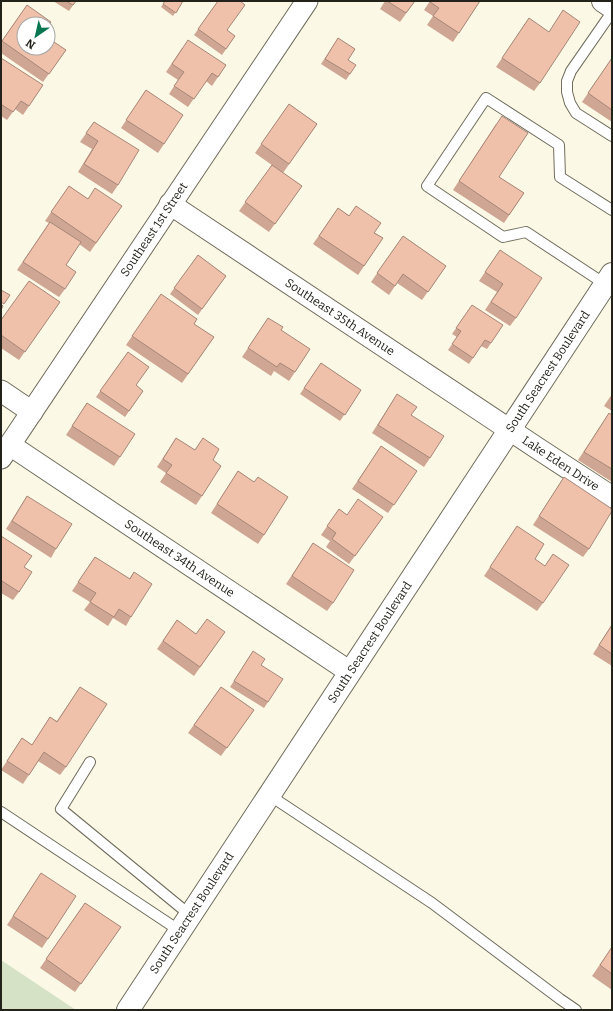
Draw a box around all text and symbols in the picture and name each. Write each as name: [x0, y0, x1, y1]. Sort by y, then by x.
north arrow: [16, 16, 56, 56]
text: N: [23, 36, 38, 52]
street label: Southeast 1st Street: [118, 179, 191, 279]
street label: Southeast 35th Avenue: [283, 276, 397, 358]
street label: South Seacrest Boulevard: [503, 308, 593, 435]
street label: Lake Eden Drive: [520, 433, 602, 494]
street label: Southeast 34th Avenue: [122, 517, 237, 600]
street label: South Seacrest Boulevard: [325, 579, 415, 706]
street label: South Seacrest Boulevard: [147, 850, 237, 976]

